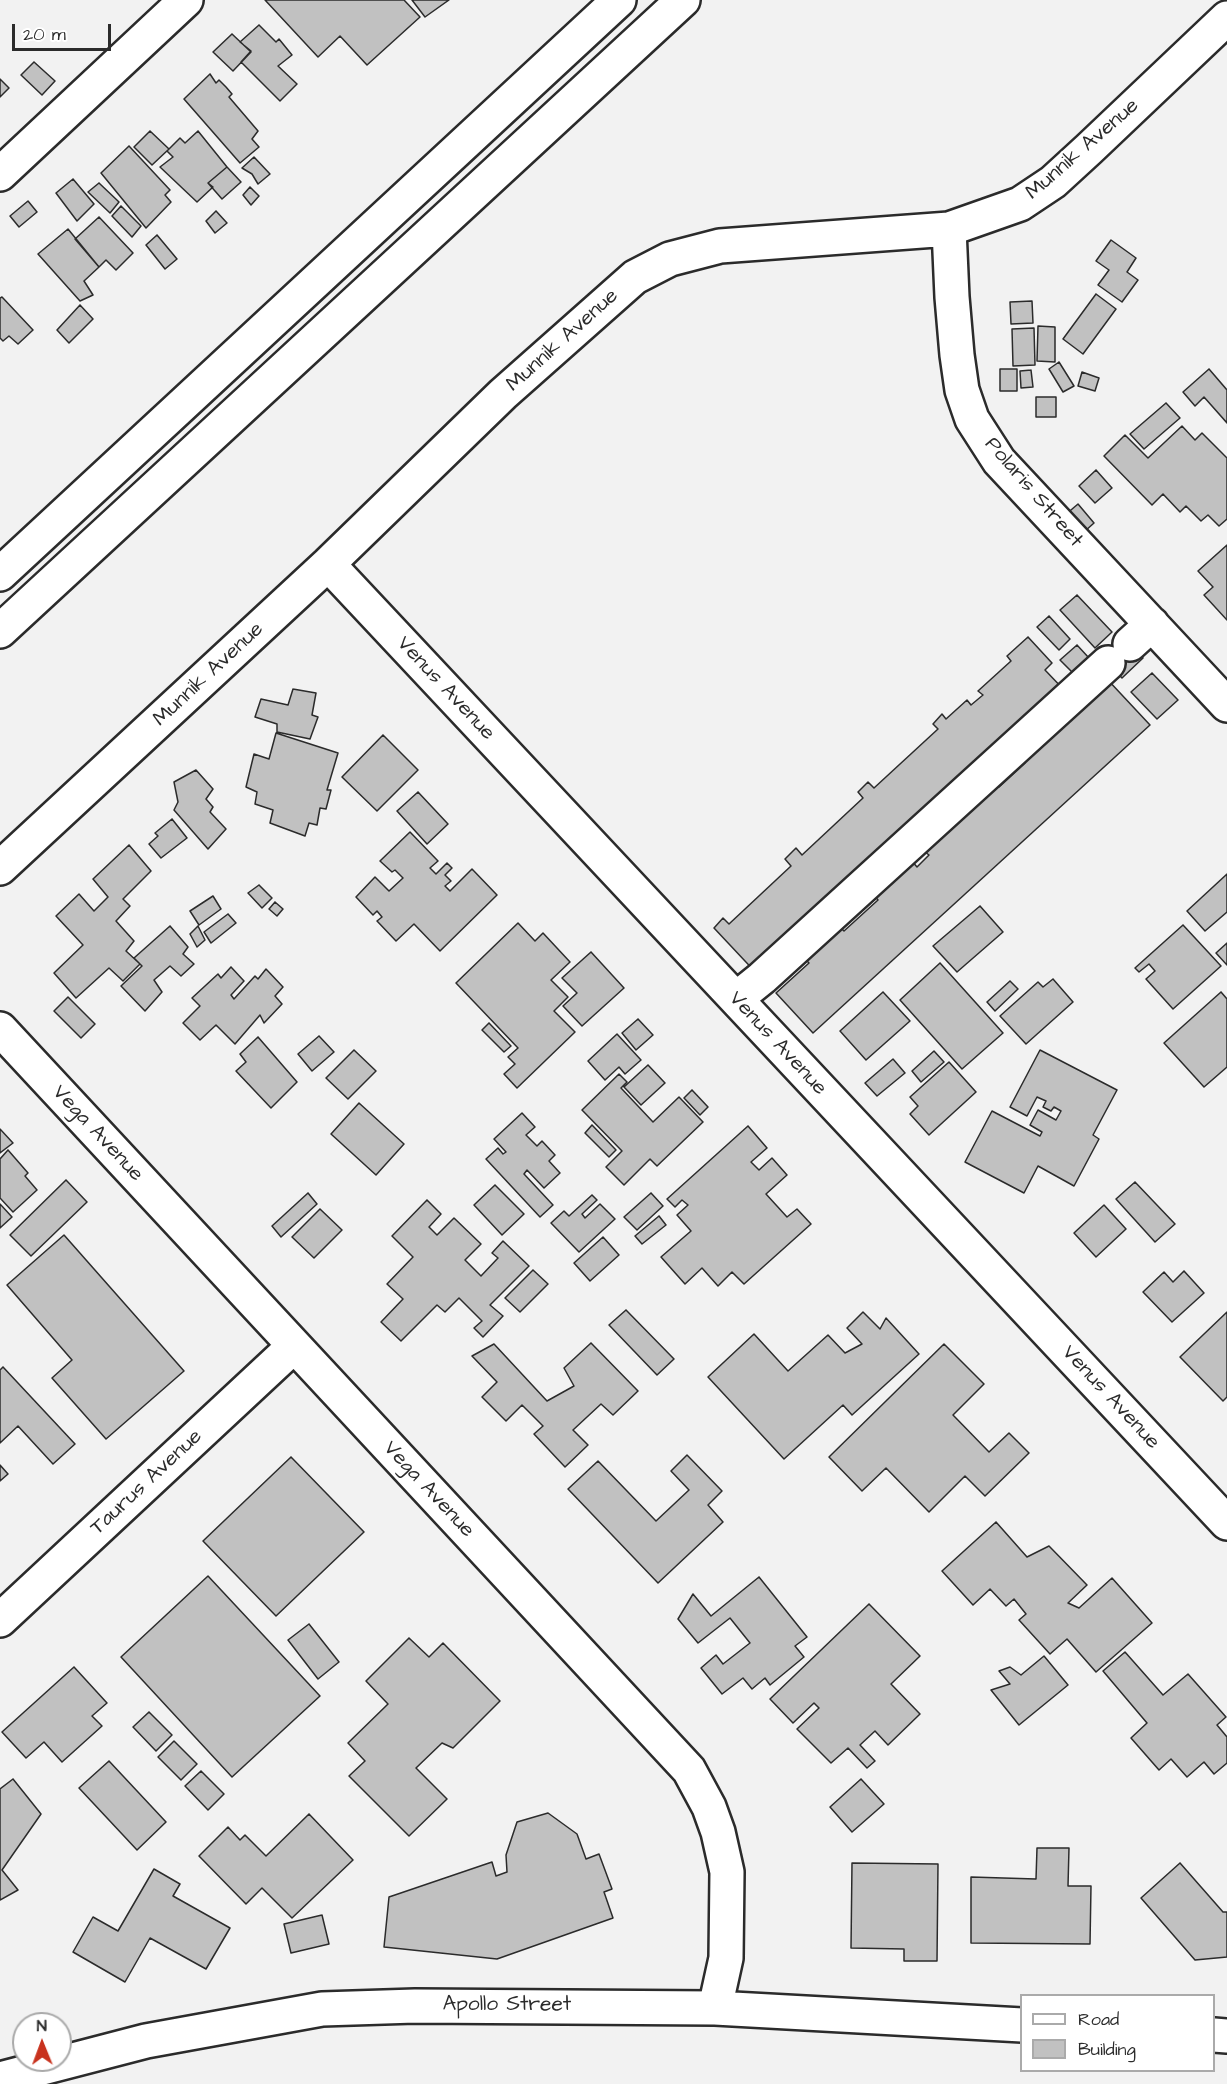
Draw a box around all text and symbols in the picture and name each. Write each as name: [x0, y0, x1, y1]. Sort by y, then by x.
scale bar: [15, 12, 114, 50]
text: 20 m: [23, 22, 66, 47]
street label: Munnik Avenue: [1021, 94, 1145, 206]
street label: Munnik Avenue: [502, 284, 624, 398]
street label: Polaris Street: [978, 433, 1088, 553]
street label: Munnik Avenue: [149, 617, 269, 733]
street label: Venus Avenue: [390, 632, 500, 746]
street label: Venus Avenue: [722, 987, 832, 1101]
street label: Vega Avenue: [46, 1081, 148, 1187]
street label: Venus Avenue: [1055, 1341, 1165, 1455]
street label: Taurus Avenue: [86, 1425, 208, 1541]
street label: Vega Avenue: [377, 1437, 479, 1543]
street label: Apollo Street: [443, 1993, 571, 2019]
legend: [1020, 1994, 1215, 2072]
text: Road: [1078, 2007, 1119, 2032]
north arrow: [12, 2012, 72, 2072]
text: N: [37, 2015, 47, 2037]
text: Building: [1078, 2037, 1136, 2062]

